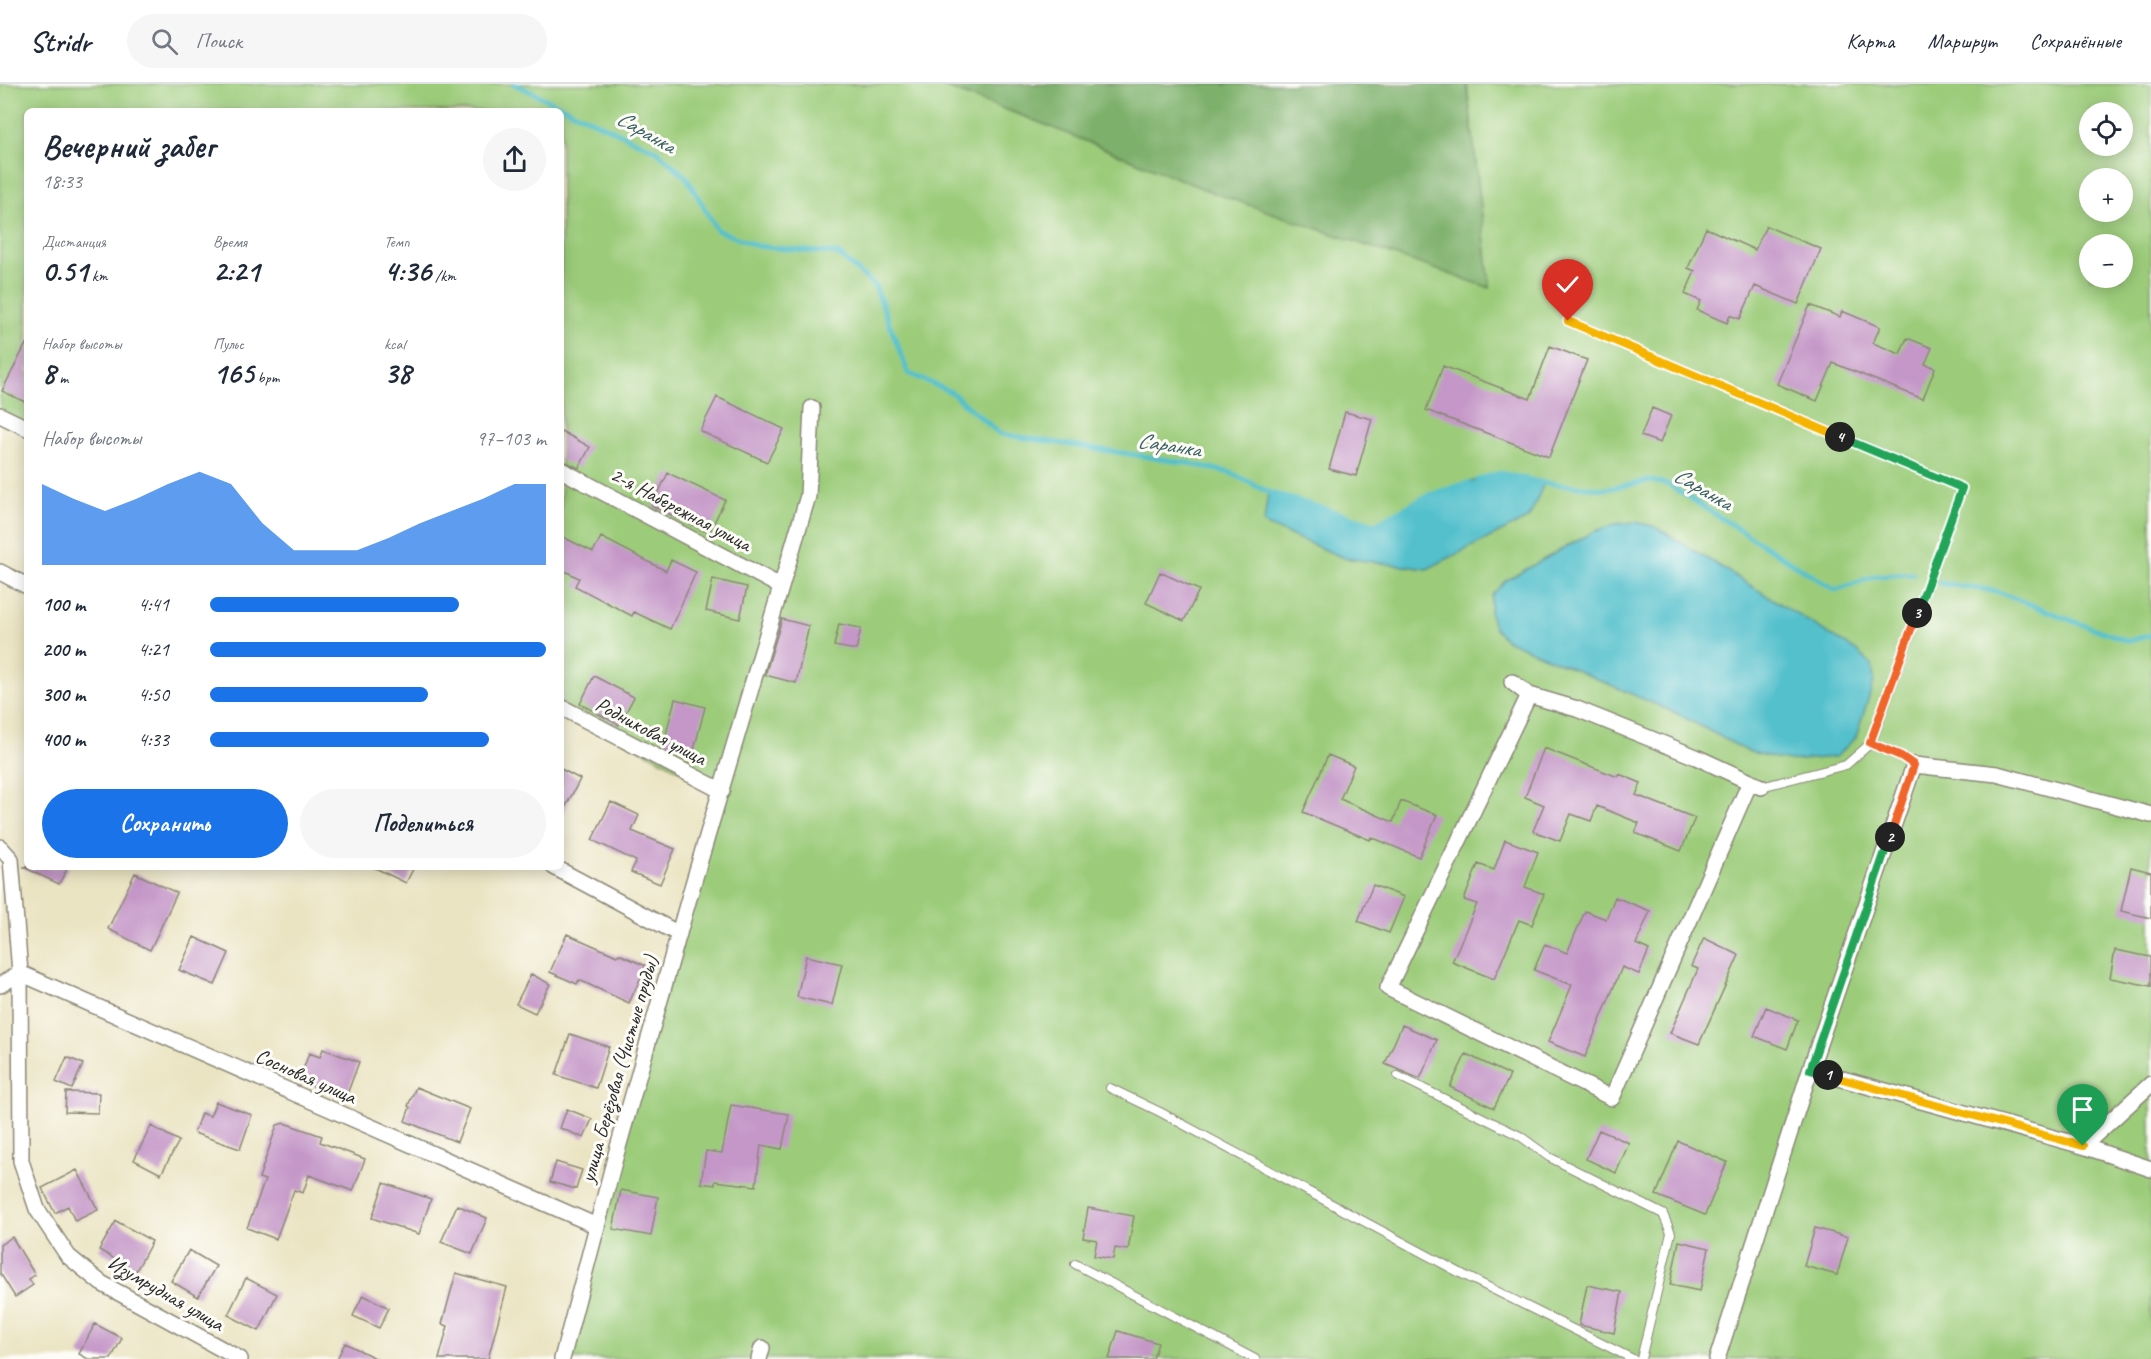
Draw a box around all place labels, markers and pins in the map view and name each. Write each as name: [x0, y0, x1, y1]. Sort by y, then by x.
pin: [1542, 259, 1593, 321]
pin: 4: [1825, 422, 1855, 452]
pin: 3: [1902, 598, 1932, 628]
pin: 2: [1875, 822, 1905, 852]
pin: 1: [1813, 1060, 1843, 1090]
pin: [2057, 1084, 2108, 1146]

